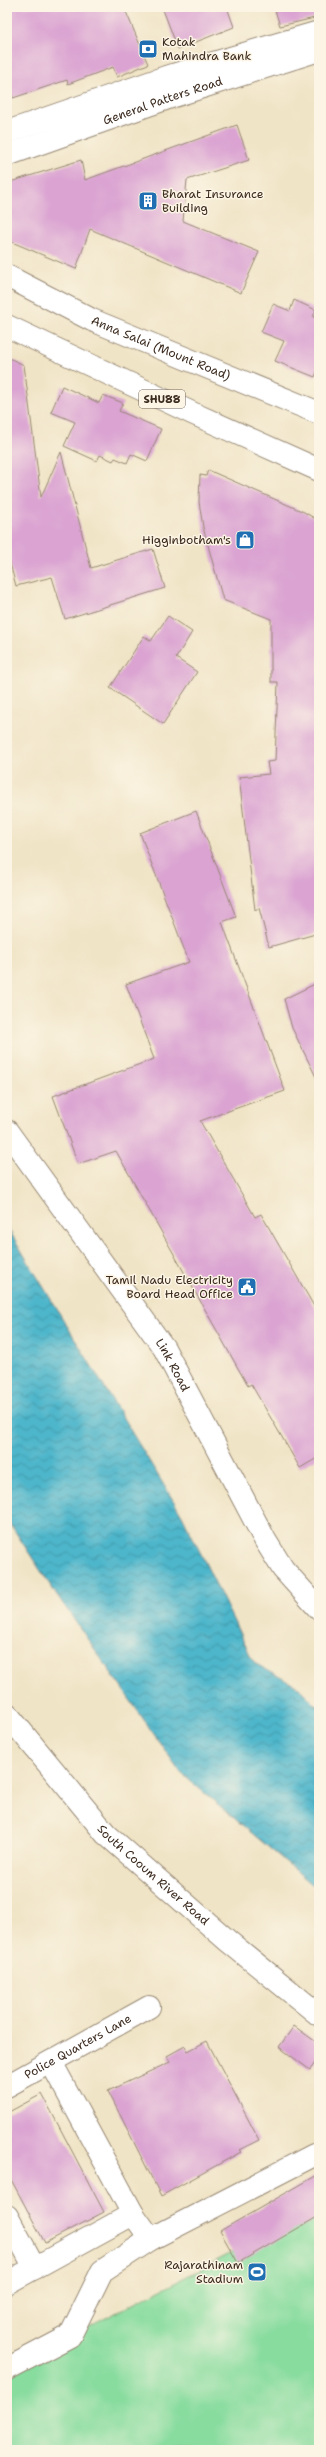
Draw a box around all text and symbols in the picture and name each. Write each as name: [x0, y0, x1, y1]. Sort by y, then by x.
place label: Kotak Mahindra Bank: [162, 34, 251, 64]
bank icon: Kotak Mahindra Bank: [137, 38, 159, 60]
street label: General Patters Road: [101, 73, 225, 128]
place label: Bharat Insurance Building: [162, 186, 264, 216]
building icon: Bharat Insurance Building: [137, 190, 159, 212]
street label: Anna Salai (Mount Road): [89, 312, 233, 384]
road number: SHU88: [139, 390, 185, 408]
shop icon: Higginbotham's: [234, 529, 256, 551]
place label: Higginbotham's: [142, 532, 231, 548]
place label: Tamil Nadu Electricity Board Head Office: [106, 1272, 233, 1302]
public building icon: Tamil Nadu Electricity Board Head Office: [236, 1276, 258, 1298]
street label: Link Road: [152, 1335, 194, 1395]
street label: South Cooum River Road: [94, 1821, 213, 1929]
street label: Police Quarters Lane: [21, 2010, 134, 2083]
place label: Rajarathinam Stadium: [164, 2257, 243, 2287]
sports icon: Rajarathinam Stadium: [246, 2261, 268, 2283]

